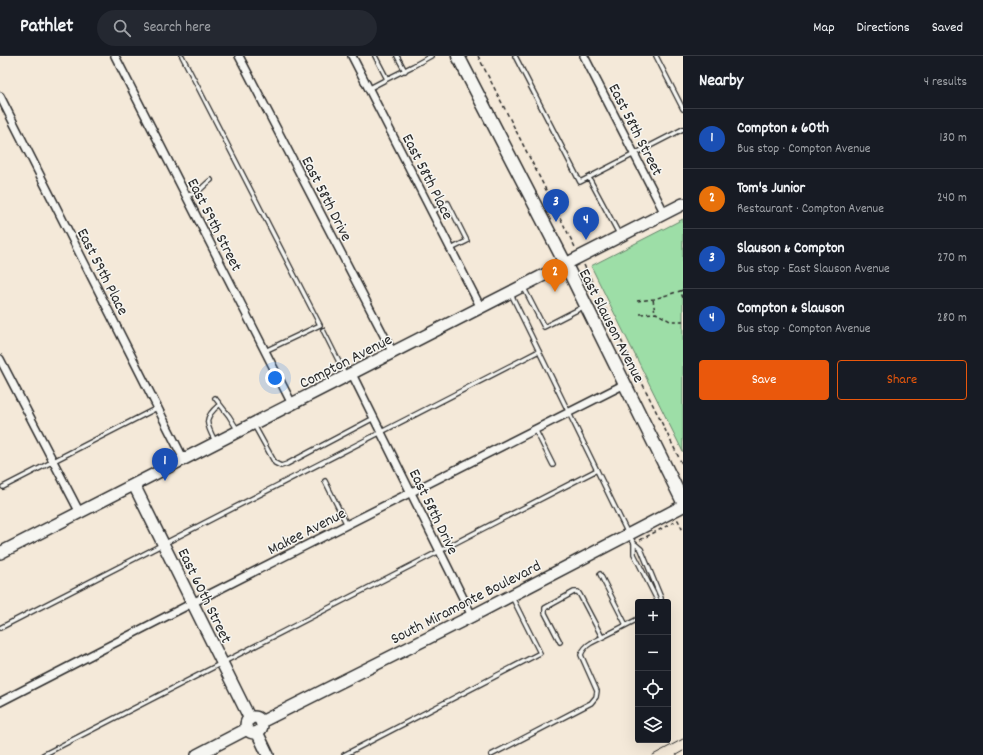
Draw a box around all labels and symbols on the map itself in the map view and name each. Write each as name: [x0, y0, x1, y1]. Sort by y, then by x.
street label: East 58th Street: [602, 80, 668, 180]
street label: East 58th Place: [395, 130, 458, 224]
street label: East 58th Drive: [295, 153, 357, 246]
street label: East 59th Street: [180, 175, 247, 276]
pin: 3: [543, 189, 569, 222]
pin: 4: [573, 207, 599, 240]
street label: East 59th Place: [70, 225, 134, 320]
pin: 2: [542, 259, 568, 292]
street label: East Slauson Avenue: [572, 265, 649, 387]
street label: Compton Avenue: [296, 329, 396, 395]
your location: [265, 368, 285, 388]
pin: 1: [152, 448, 178, 481]
street label: East 58th Drive: [402, 465, 463, 559]
street label: Makee Avenue: [264, 503, 350, 562]
street label: East 60th Street: [171, 545, 237, 648]
street label: South Miramonte Boulevard: [387, 555, 545, 651]

